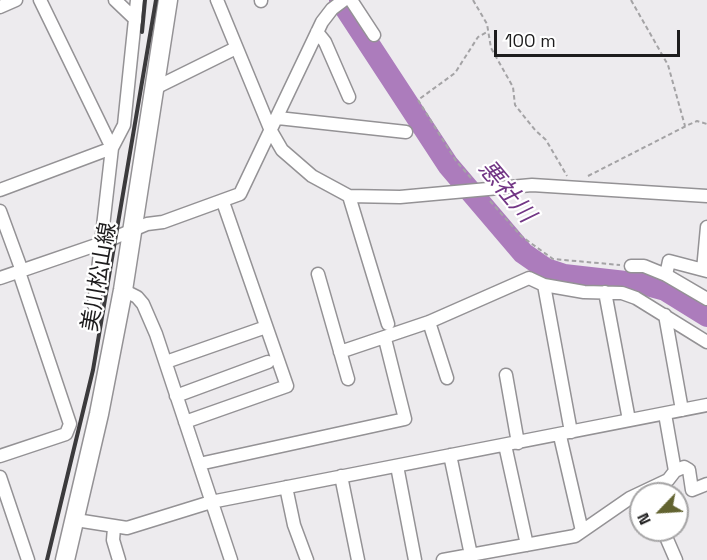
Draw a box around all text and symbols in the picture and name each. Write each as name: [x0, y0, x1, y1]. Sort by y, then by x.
scale bar: [497, 18, 683, 56]
text: 100 m: [505, 29, 556, 52]
water label: 悪社川: [472, 155, 540, 229]
street label: 美川松山線: [77, 221, 123, 333]
north arrow: [629, 482, 689, 542]
text: N: [632, 510, 656, 528]

